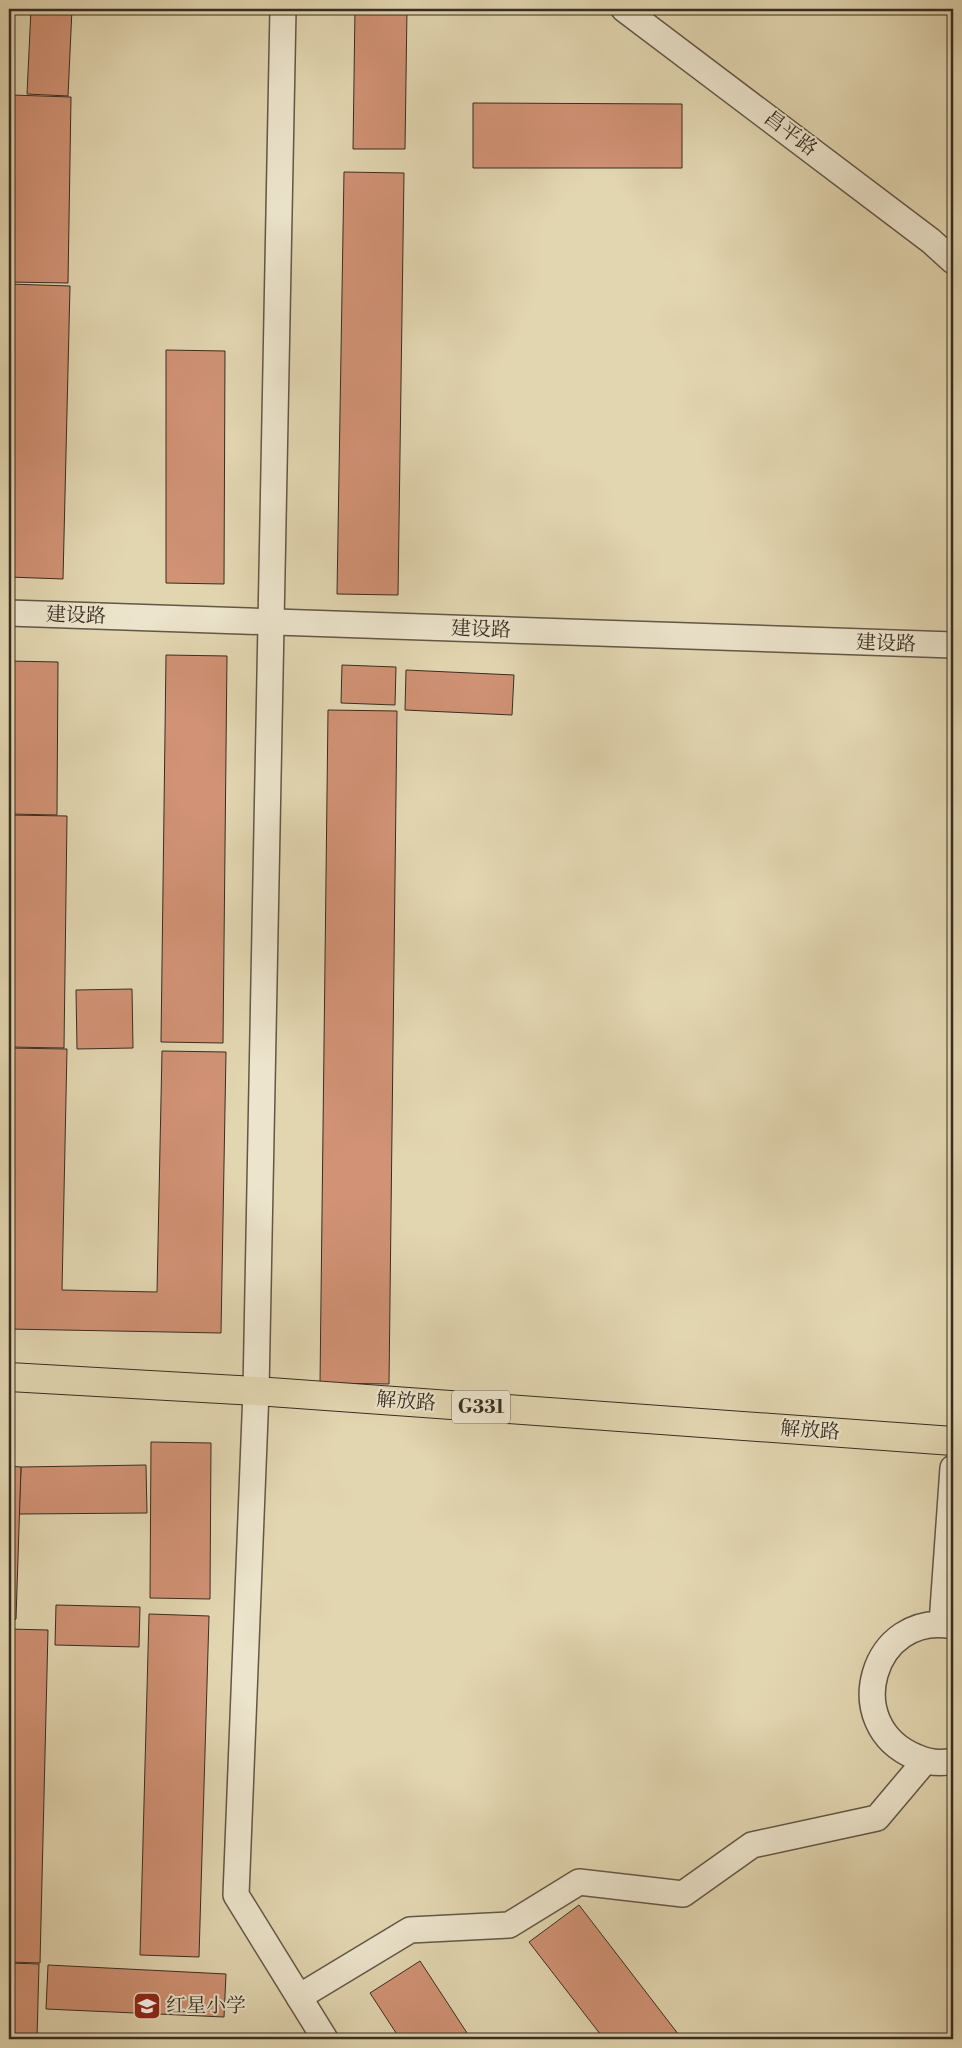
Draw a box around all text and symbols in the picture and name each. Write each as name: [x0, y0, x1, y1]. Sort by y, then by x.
street label: 昌平路: [759, 106, 821, 162]
street label: 建设路: [46, 602, 106, 630]
street label: 建设路: [451, 616, 511, 644]
street label: 建设路: [856, 630, 916, 658]
street label: 解放路: [375, 1387, 437, 1417]
road number: G331: [452, 1390, 510, 1424]
street label: 解放路: [779, 1416, 841, 1446]
school or university icon: 红星小学: [132, 1991, 162, 2021]
place label: 红星小学: [166, 1994, 246, 2019]

